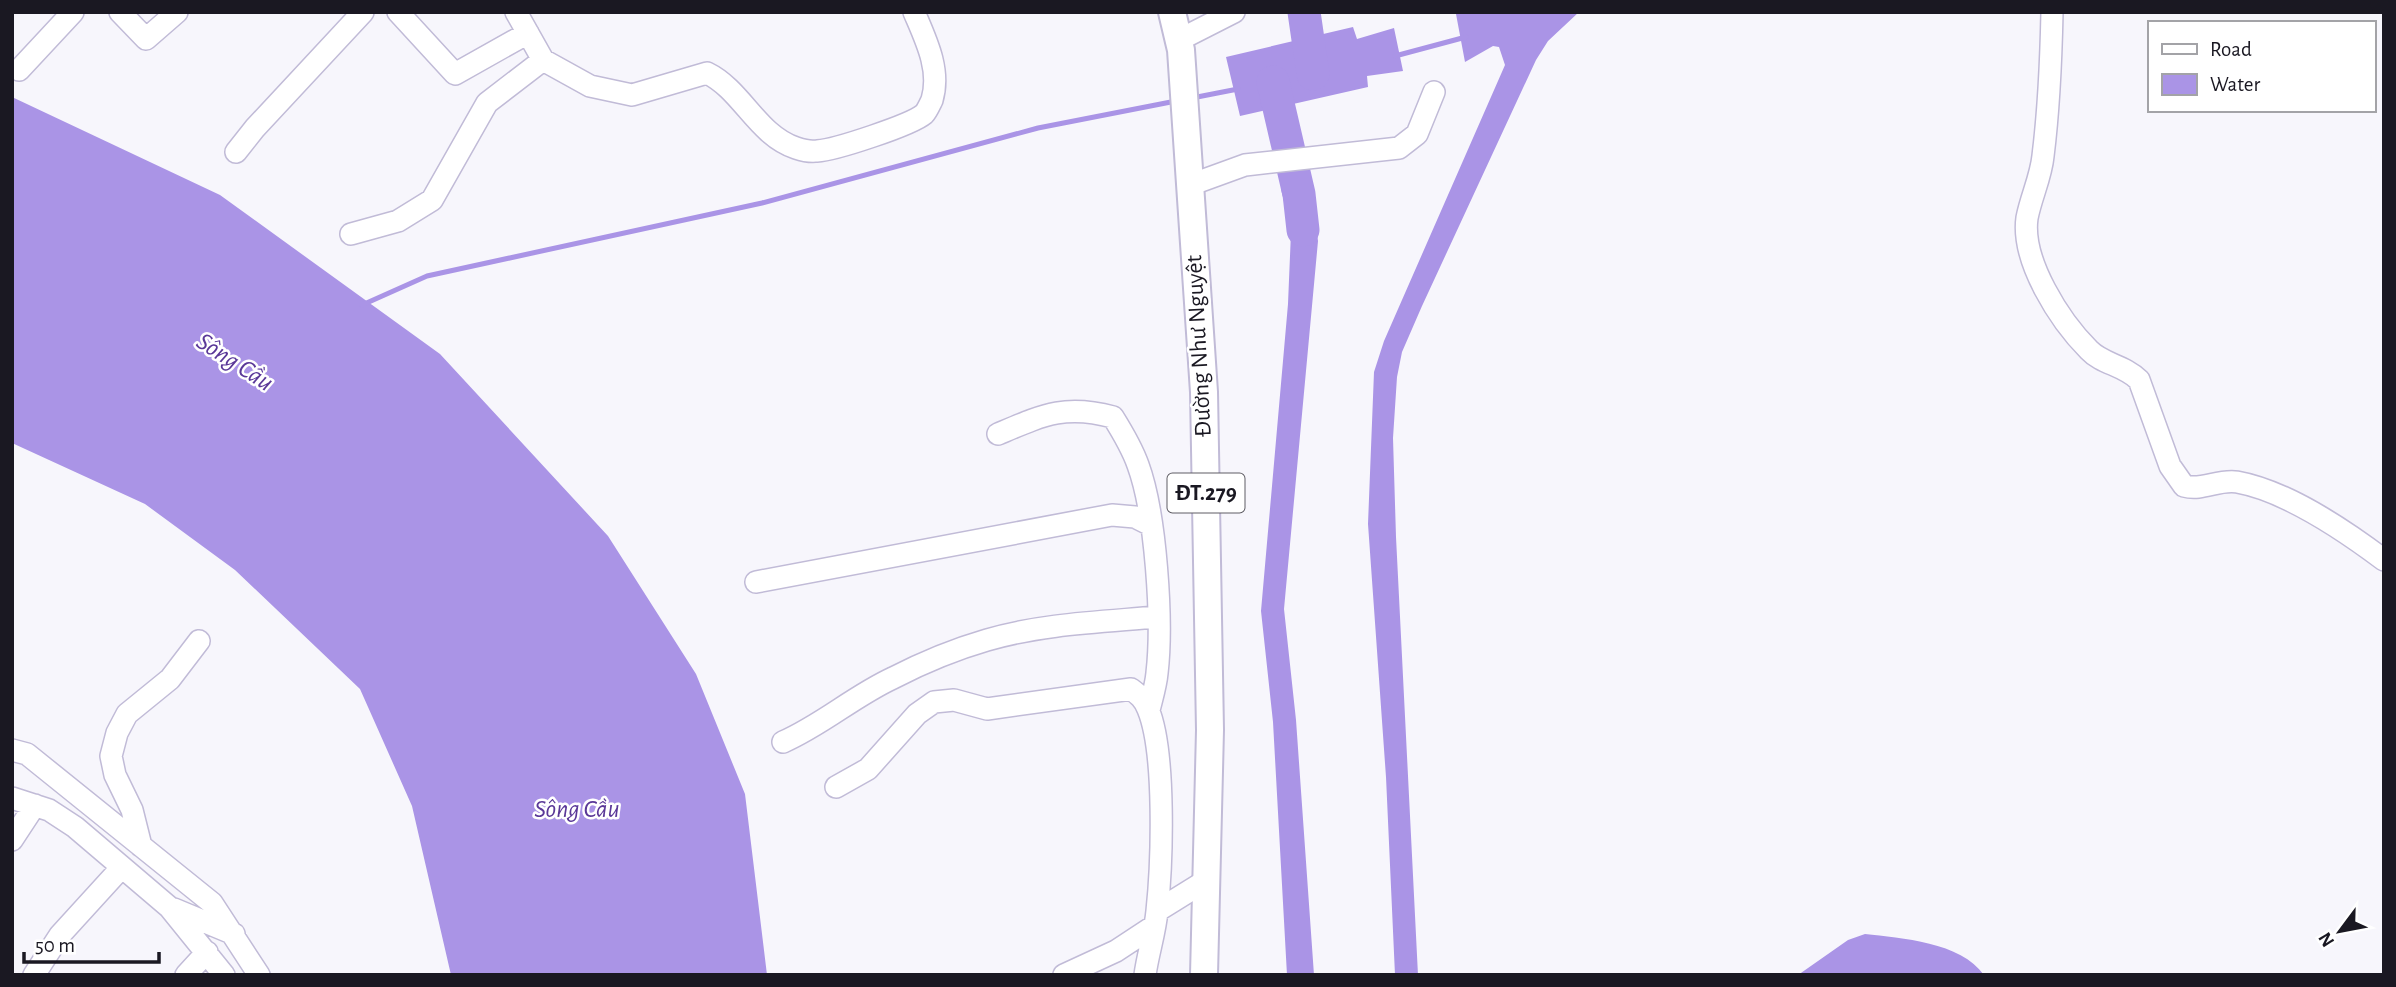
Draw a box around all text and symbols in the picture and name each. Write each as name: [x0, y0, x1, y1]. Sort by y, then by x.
legend: [2148, 21, 2375, 112]
text: Road: [2210, 39, 2252, 60]
text: Water: [2210, 74, 2260, 95]
street label: Đường Như Nguyệt: [1182, 254, 1216, 438]
water label: Sông Cầu: [192, 328, 278, 396]
road number: ĐT.279: [1168, 474, 1244, 512]
water label: Sông Cầu: [534, 796, 620, 822]
north arrow: [2305, 896, 2375, 966]
scale bar: [24, 920, 159, 964]
text: N: [2315, 929, 2338, 950]
text: 50 m: [35, 935, 75, 956]

